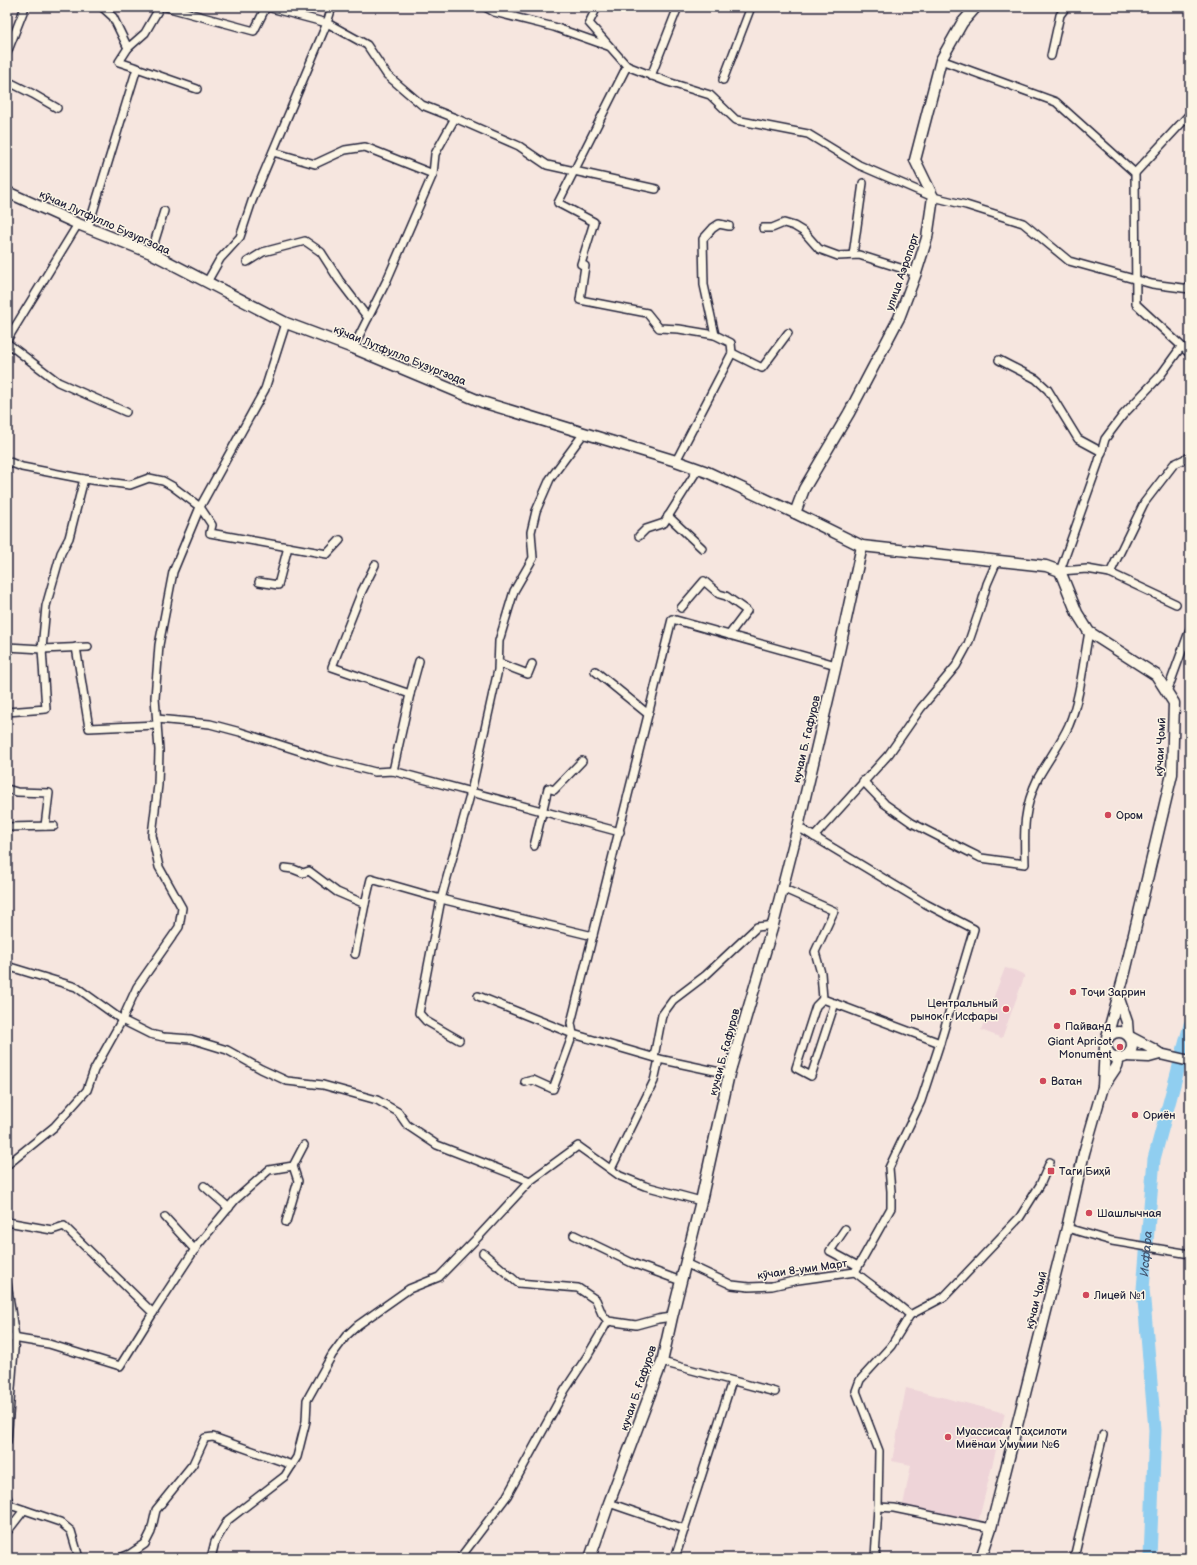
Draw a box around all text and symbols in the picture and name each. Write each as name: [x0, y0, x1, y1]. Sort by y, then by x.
street label: кӯчаи Лутфулло Бузургзода: [37, 188, 173, 257]
street label: улица Аэропорт: [883, 232, 922, 313]
street label: кӯчаи Лутфулло Бузургзода: [332, 323, 469, 388]
street label: кучаи Б. Ғафуров: [790, 694, 823, 784]
street label: кӯчаи Ҷомӣ: [1152, 717, 1169, 777]
place label: Ором: [1116, 809, 1143, 822]
marker: Ором: [1103, 810, 1113, 820]
place label: Тоҷи Заррин: [1081, 986, 1146, 999]
marker: Тоҷи Заррин: [1068, 987, 1078, 997]
place label: Центральный рынок г. Исфары: [910, 997, 998, 1023]
marker: Центральный рынок г. Исфары: [1001, 1004, 1011, 1014]
street label: кучаи Б. Ғафуров: [707, 1007, 742, 1097]
place label: Пайванд: [1065, 1020, 1112, 1033]
marker: Пайванд: [1052, 1021, 1062, 1031]
place label: Giant Apricot Monument: [1047, 1035, 1113, 1061]
marker: Giant Apricot Monument: [1115, 1042, 1125, 1052]
place label: Ватан: [1051, 1075, 1082, 1088]
marker: Ватан: [1038, 1076, 1048, 1086]
place label: Ориён: [1143, 1109, 1176, 1122]
marker: Ориён: [1130, 1110, 1140, 1120]
place label: Таги Биҳӣ: [1059, 1165, 1111, 1178]
marker: Таги Биҳӣ: [1046, 1166, 1056, 1176]
place label: Шашлычная: [1097, 1207, 1161, 1220]
marker: Шашлычная: [1084, 1208, 1094, 1218]
water label: Исфара: [1137, 1230, 1156, 1277]
street label: кӯчаи 8-уми Март: [756, 1257, 848, 1282]
street label: кӯчаи Ҷомӣ: [1023, 1270, 1050, 1330]
place label: Лицей №1: [1093, 1289, 1145, 1302]
marker: Лицей №1: [1081, 1290, 1091, 1300]
street label: кучаи Б. Ғафуров: [618, 1344, 659, 1433]
place label: Муассисаи Таҳсилоти Миёнаи Умумии №6: [956, 1425, 1067, 1451]
marker: Муассисаи Таҳсилоти Миёнаи Умумии №6: [943, 1432, 953, 1442]

